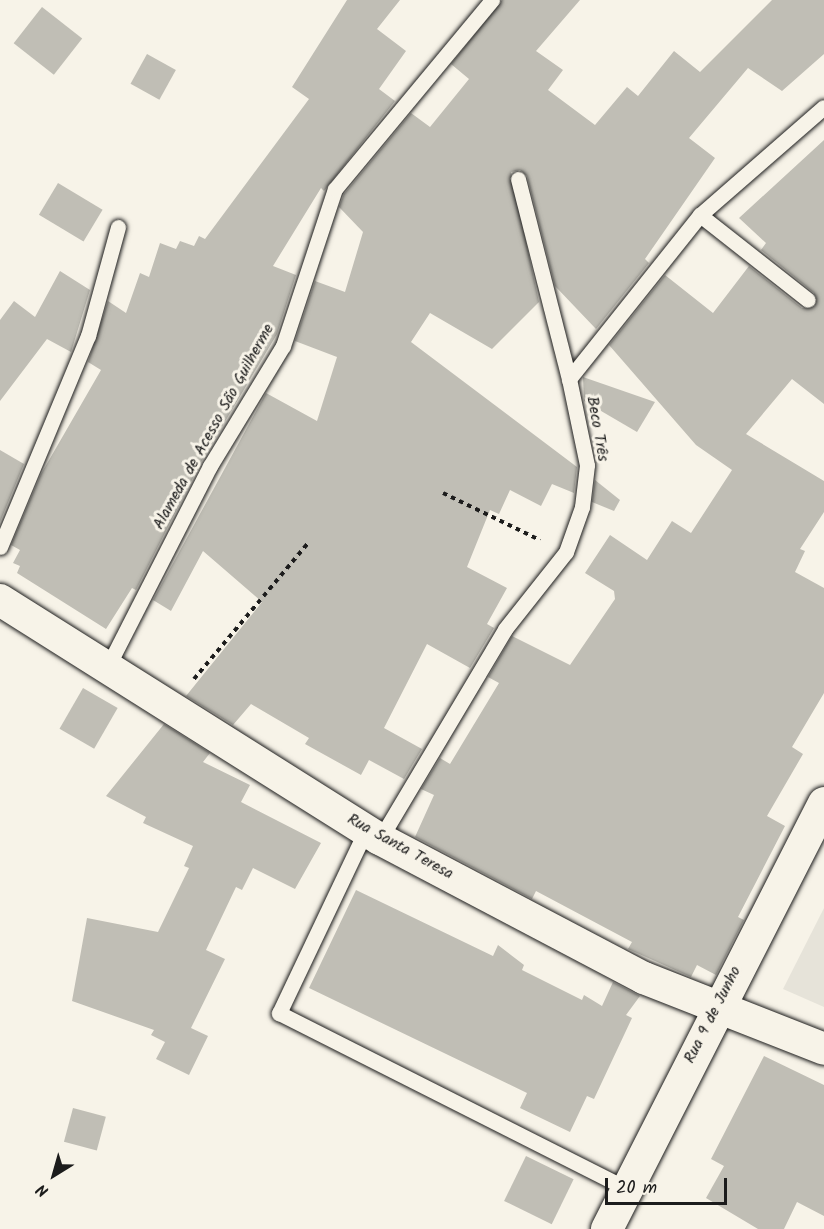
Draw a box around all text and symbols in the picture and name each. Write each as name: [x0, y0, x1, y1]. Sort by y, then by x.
street label: Alameda de Acesso São Guilherme: [149, 321, 279, 533]
street label: Beco Três: [582, 395, 612, 463]
street label: Rua Santa Teresa: [344, 810, 456, 884]
street label: Rua 9 de Junho: [680, 963, 746, 1067]
north arrow: [24, 1145, 84, 1205]
scale bar: [608, 1166, 730, 1204]
text: 20 m: [616, 1174, 657, 1203]
text: N: [31, 1177, 54, 1203]

